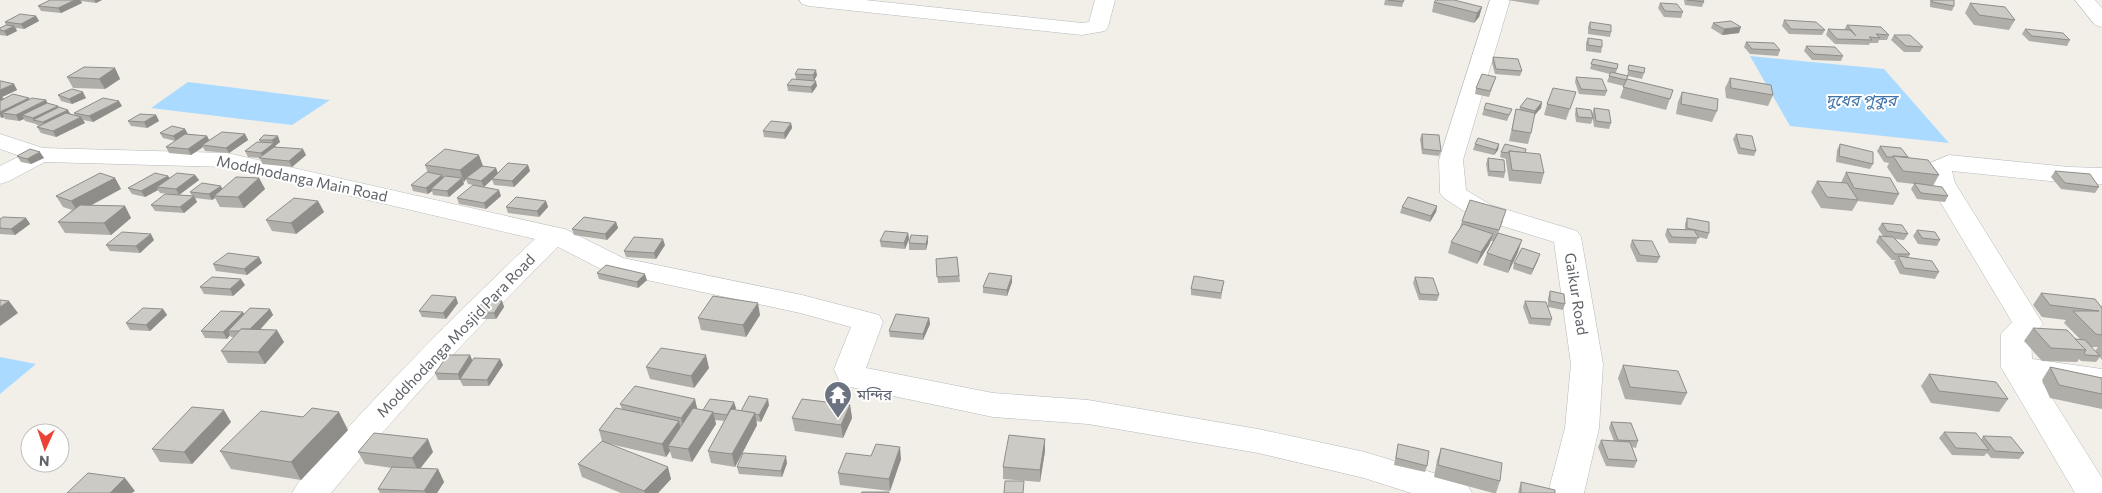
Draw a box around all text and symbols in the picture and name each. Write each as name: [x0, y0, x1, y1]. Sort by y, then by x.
water label: দুধের পুকুর: [1826, 90, 1900, 110]
street label: Moddhodanga Main Road: [215, 151, 389, 205]
street label: Moddhodanga Mosjid Para Road: [372, 250, 538, 421]
street label: Gaikur Road: [1562, 251, 1592, 336]
temple icon: মন্দির: [823, 380, 853, 419]
place label: মন্দির: [856, 385, 893, 403]
north arrow: [20, 423, 70, 473]
text: N: [39, 453, 50, 470]

